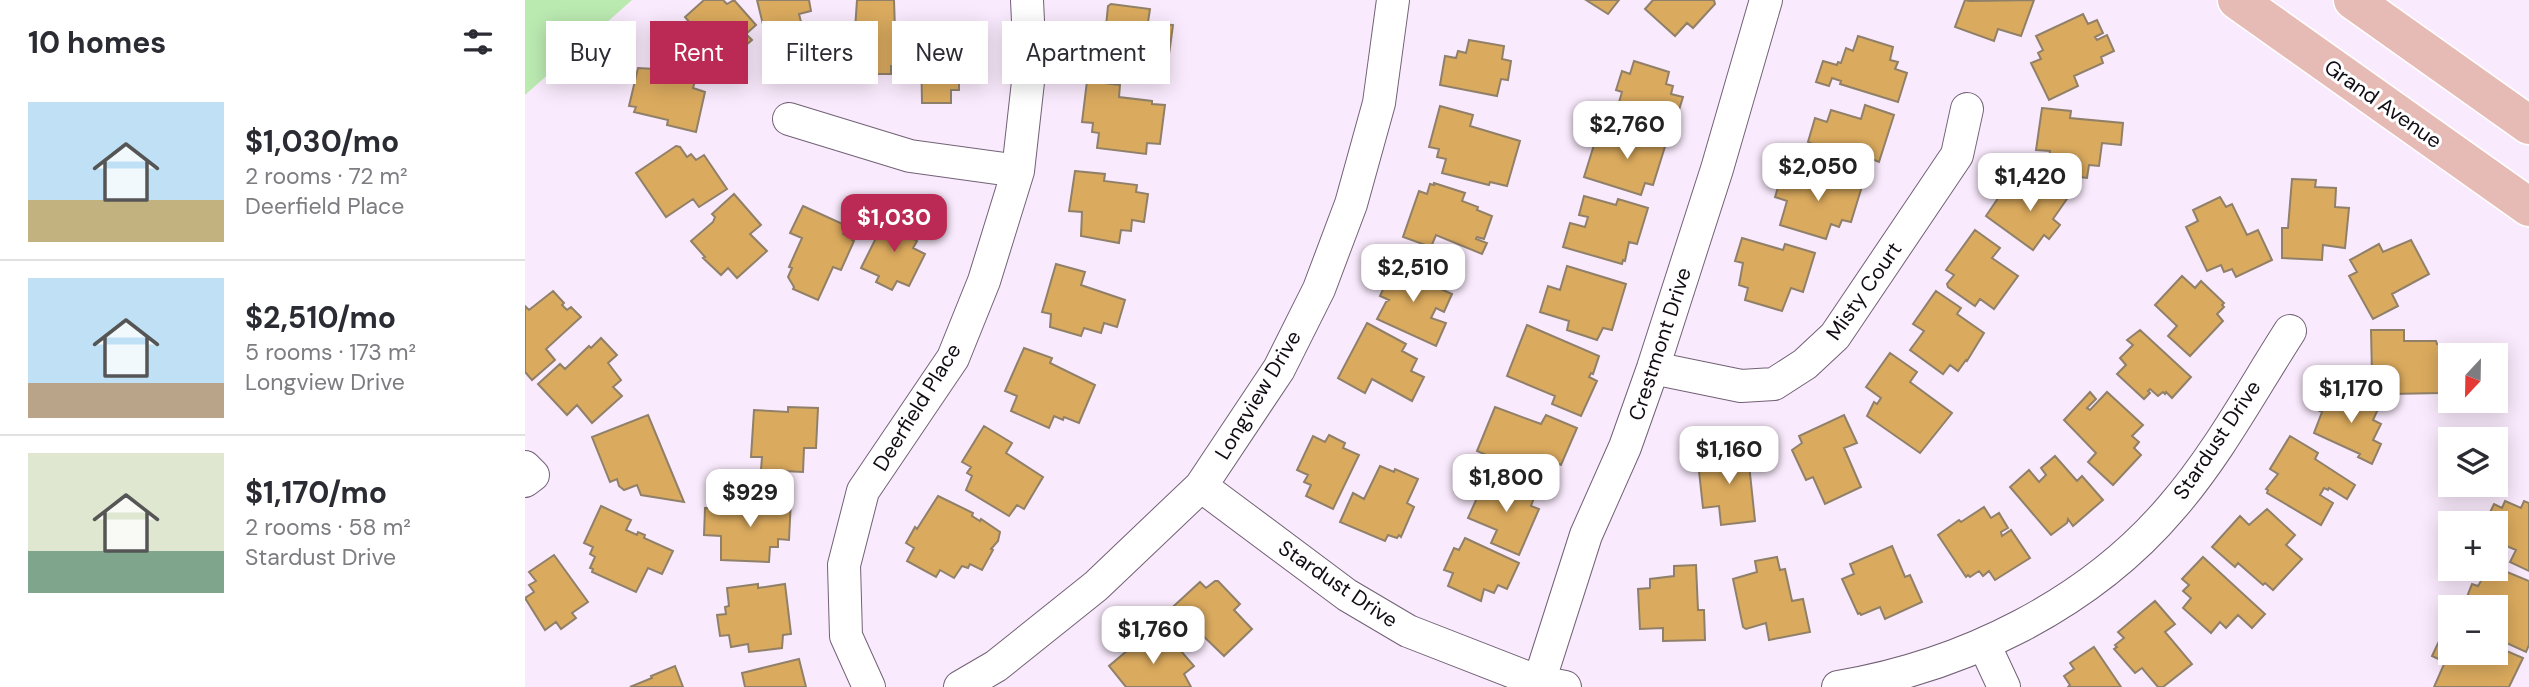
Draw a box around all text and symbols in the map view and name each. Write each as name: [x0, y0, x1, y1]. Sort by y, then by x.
chip: Buy: [546, 21, 636, 84]
chip: Rent: [650, 21, 748, 84]
chip: Filters: [762, 21, 878, 84]
chip: New: [892, 21, 988, 84]
chip: Apartment: [1002, 21, 1170, 84]
text: 10 homes: [28, 23, 166, 62]
icon: filters: [459, 23, 497, 61]
street label: Grand Avenue: [2319, 53, 2447, 155]
pin: $2,760: [1570, 102, 1684, 161]
text: $2,760: [1589, 109, 1665, 139]
text: $1,030/mo: [245, 122, 399, 161]
icon: home: [84, 130, 168, 214]
pin: $2,050: [1761, 144, 1875, 203]
text: $2,050: [1778, 151, 1858, 181]
pin: $1,420: [1973, 154, 2087, 213]
text: 2 rooms · 72 m²: [245, 161, 408, 191]
text: $1,420: [1994, 161, 2066, 191]
text: Deerfield Place: [245, 191, 404, 221]
pin: $1,030: [837, 194, 951, 254]
text: $1,030: [857, 202, 931, 232]
street label: Misty Court: [1820, 236, 1908, 346]
pin: $2,510: [1356, 244, 1470, 304]
text: $2,510: [1377, 252, 1449, 282]
street label: Crestmont Drive: [1622, 264, 1698, 424]
text: $2,510/mo: [245, 298, 396, 337]
icon: home: [84, 306, 168, 390]
street label: Longview Drive: [1208, 325, 1308, 465]
text: 5 rooms · 173 m²: [245, 337, 416, 367]
street label: Deerfield Place: [867, 338, 967, 476]
north arrow: [2438, 343, 2508, 413]
map controls: [2438, 343, 2508, 665]
pin: $1,170: [2294, 366, 2408, 425]
text: Longview Drive: [245, 367, 405, 397]
text: $1,170: [2319, 373, 2383, 403]
street label: Stardust Drive: [2167, 375, 2267, 505]
pin: $1,160: [1672, 426, 1786, 486]
button: layers: [2438, 427, 2508, 497]
text: $1,160: [1695, 434, 1763, 464]
pin: $1,800: [1449, 454, 1563, 514]
text: $1,800: [1469, 462, 1543, 492]
pin: $929: [709, 470, 791, 529]
text: $1,170/mo: [245, 473, 387, 512]
text: $929: [722, 477, 778, 507]
icon: home: [84, 481, 168, 565]
button: +: [2438, 511, 2508, 581]
text: 2 rooms · 58 m²: [245, 512, 411, 542]
street label: Stardust Drive: [1273, 534, 1403, 634]
text: Stardust Drive: [245, 542, 396, 572]
button: −: [2438, 595, 2508, 665]
pin: $1,760: [1096, 606, 1210, 666]
text: $1,760: [1118, 614, 1188, 644]

